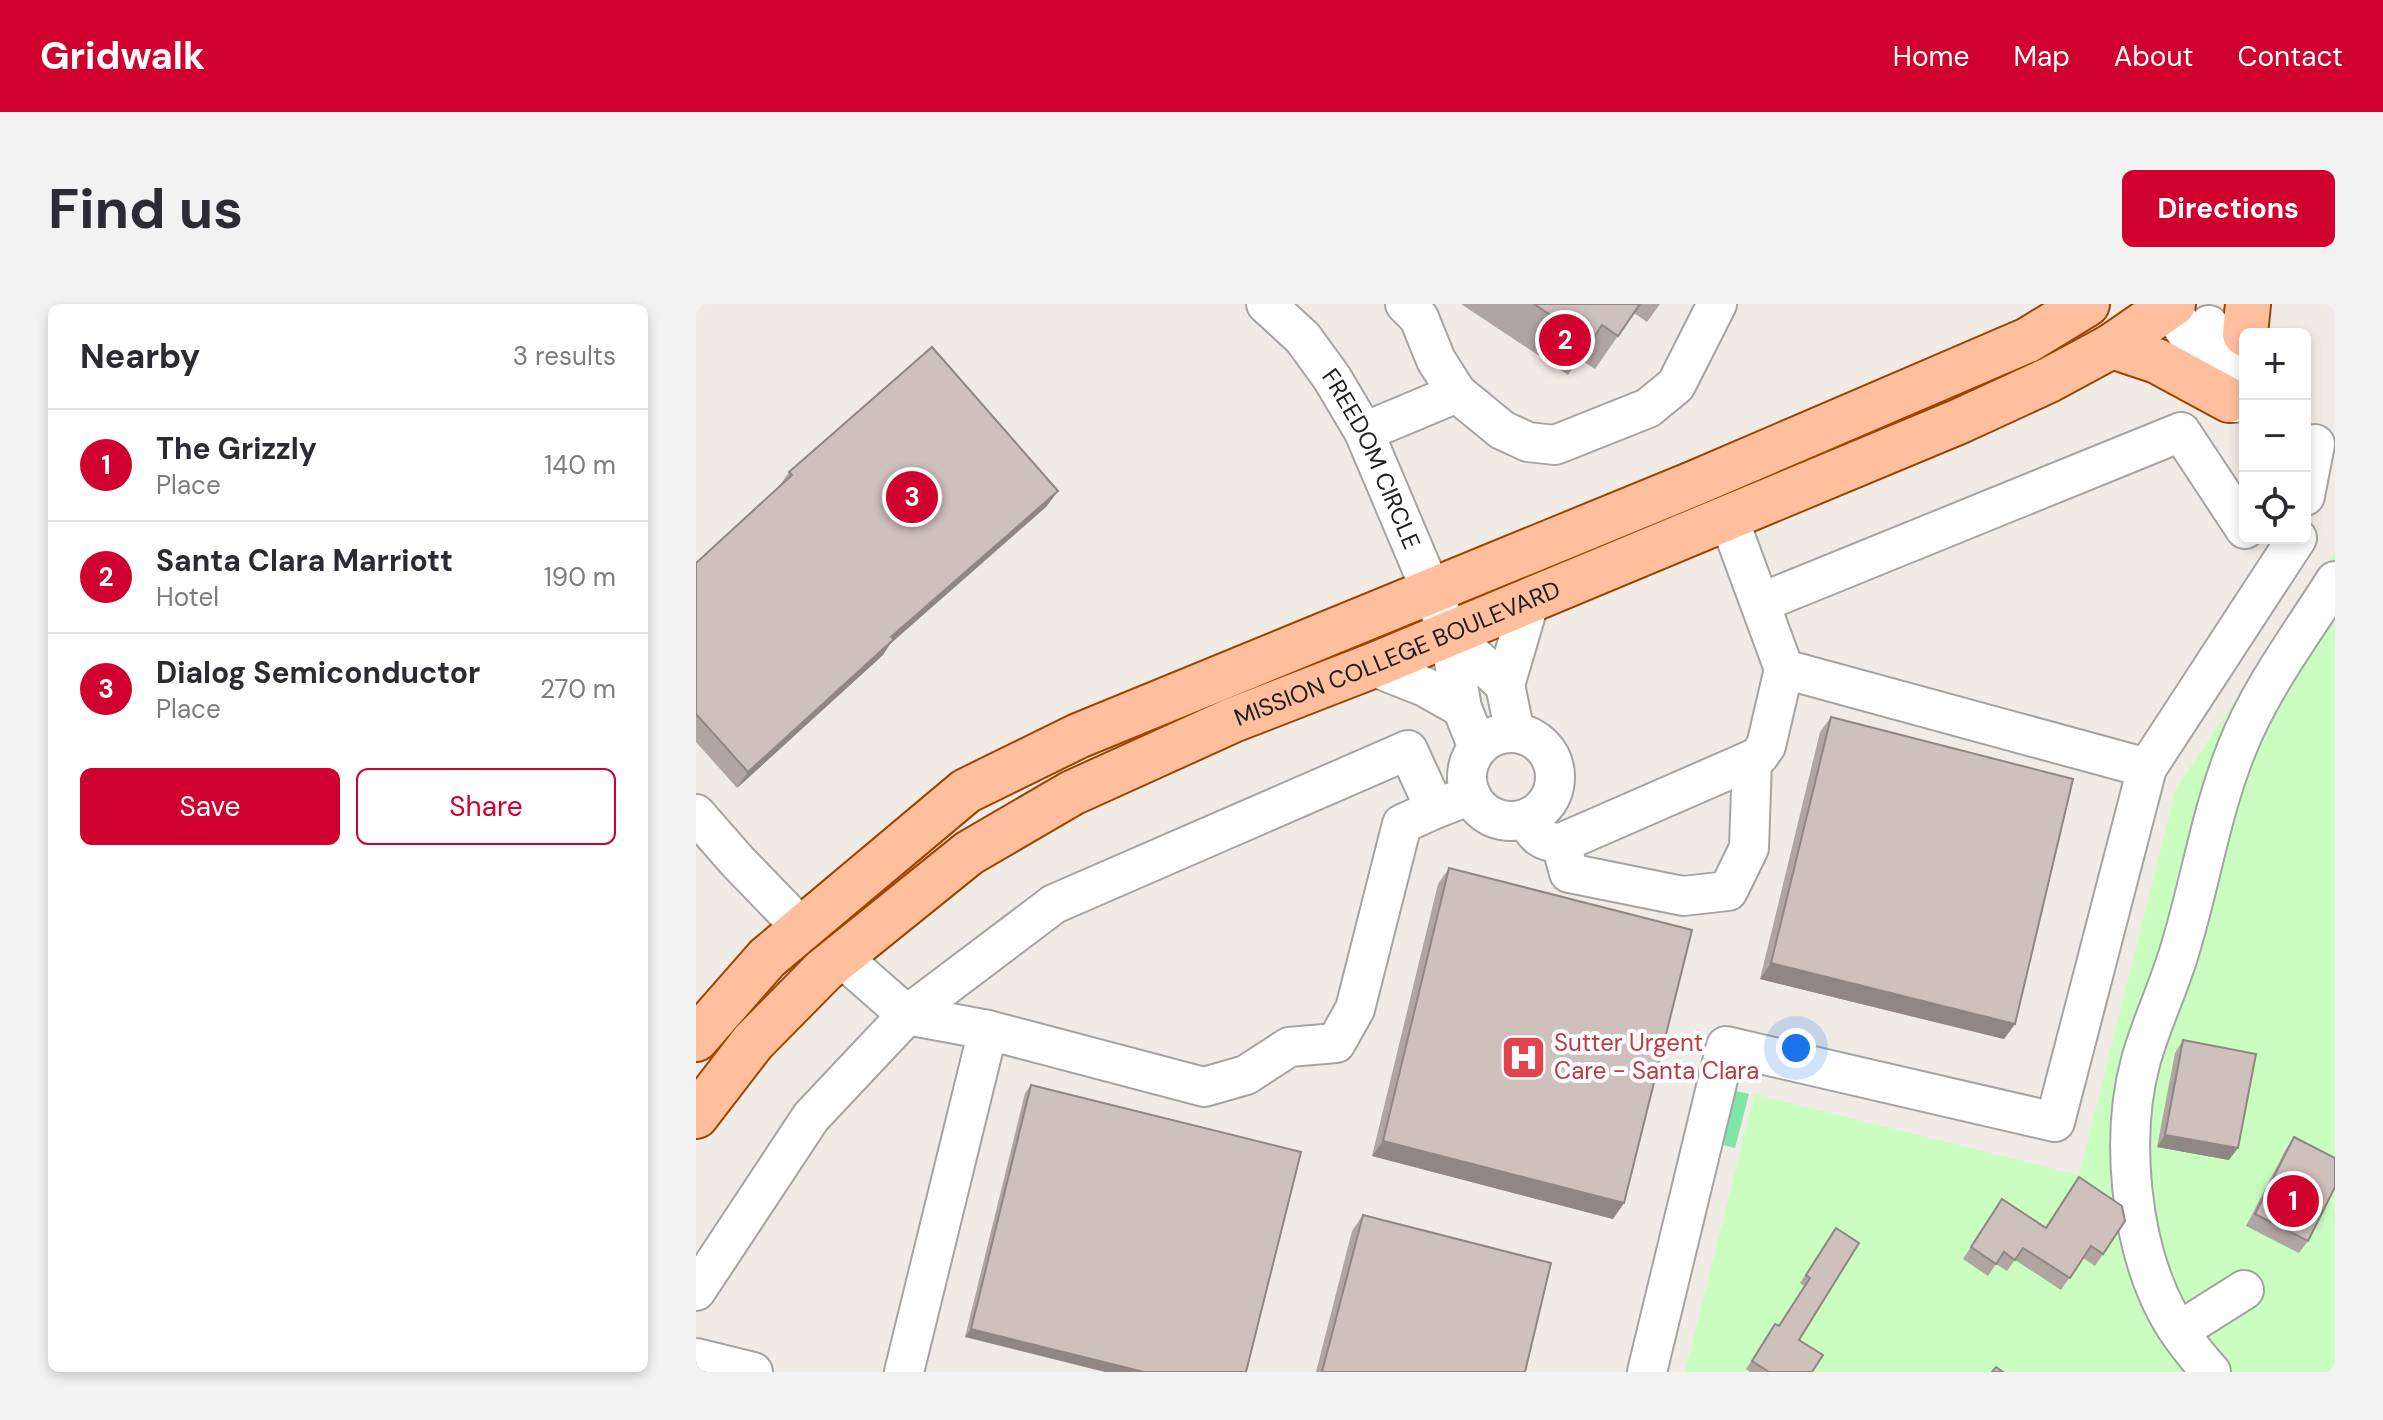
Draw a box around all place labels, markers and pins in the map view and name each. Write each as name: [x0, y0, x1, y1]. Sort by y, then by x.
pin: 2: [1539, 310, 1591, 370]
pin: 3: [886, 467, 938, 527]
place label: Sutter Urgent Care - Santa Clara: [1554, 1027, 1759, 1086]
hospital icon: Sutter Urgent Care - Santa Clara: [1499, 1033, 1547, 1081]
pin: 1: [2267, 1171, 2319, 1231]

